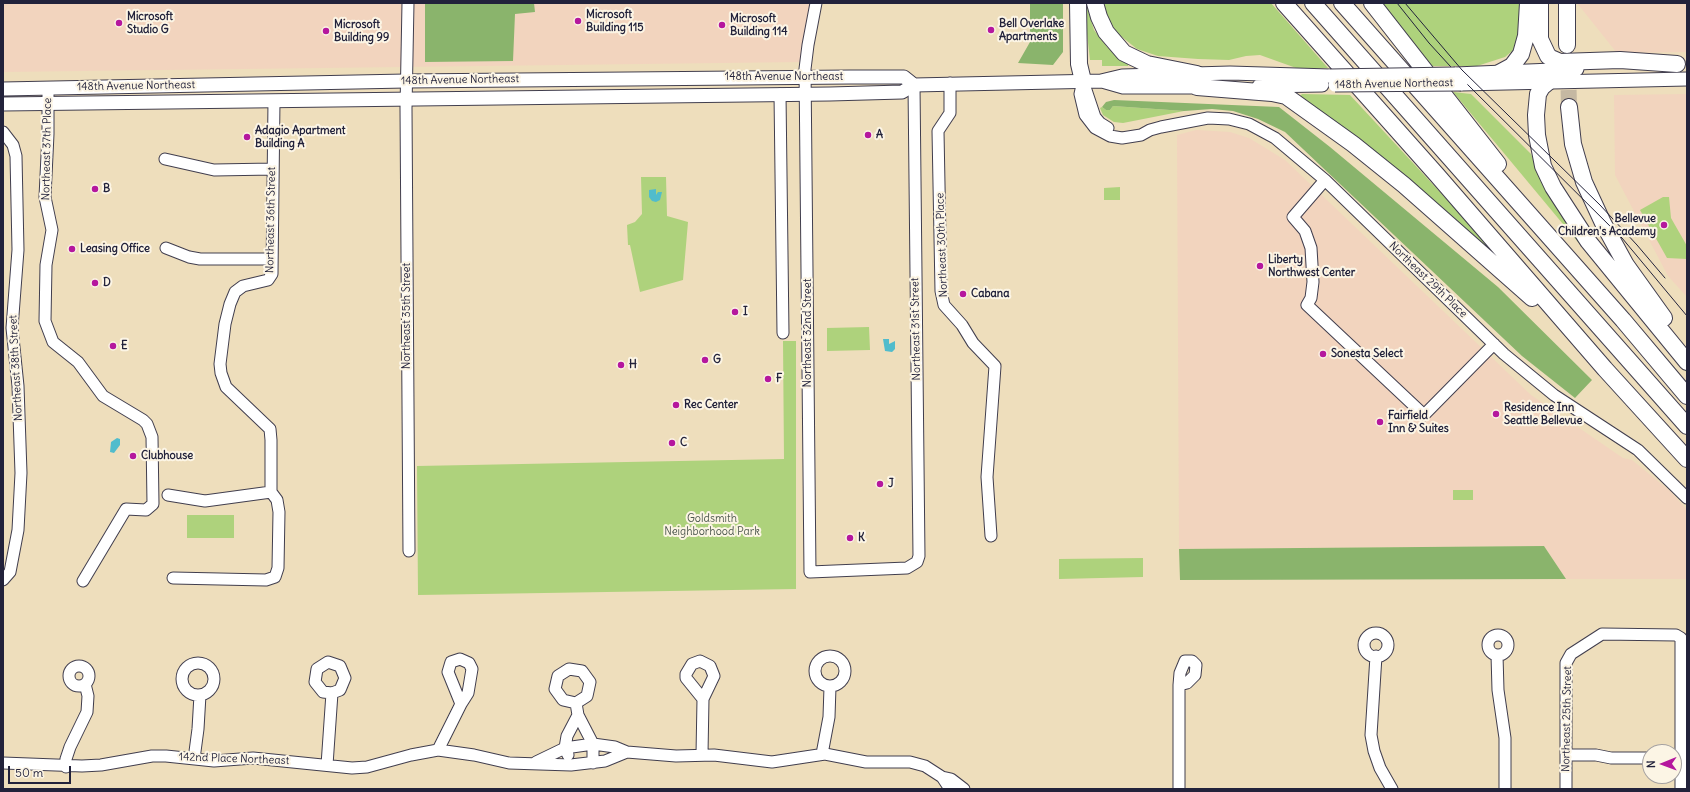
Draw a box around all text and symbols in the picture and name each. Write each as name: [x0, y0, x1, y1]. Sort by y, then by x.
place label: Microsoft Building 115: [586, 8, 644, 34]
place label: Microsoft Studio G: [127, 10, 173, 36]
place label: Microsoft Building 114: [730, 12, 788, 38]
marker: Microsoft Building 115: [573, 16, 583, 26]
place label: Bell Overlake Apartments: [999, 17, 1064, 43]
marker: Microsoft Studio G: [114, 18, 124, 28]
place label: Microsoft Building 99: [334, 18, 389, 44]
marker: Microsoft Building 114: [717, 20, 727, 30]
marker: Bell Overlake Apartments: [986, 25, 996, 35]
marker: Microsoft Building 99: [321, 26, 331, 36]
street label: 148th Avenue Northeast: [725, 70, 843, 84]
street label: 148th Avenue Northeast: [401, 72, 519, 88]
street label: 148th Avenue Northeast: [1335, 76, 1453, 92]
street label: 148th Avenue Northeast: [77, 78, 195, 94]
street label: Northeast 37th Place: [40, 98, 54, 200]
place label: Adagio Apartment Building A: [255, 124, 346, 150]
place label: A: [876, 128, 883, 142]
marker: A: [863, 130, 873, 140]
marker: Adagio Apartment Building A: [242, 132, 252, 142]
street label: Northeast 36th Street: [263, 167, 279, 273]
place label: B: [103, 182, 110, 196]
marker: B: [90, 184, 100, 194]
street label: Northeast 30th Place: [934, 193, 950, 297]
place label: Bellevue Children's Academy: [1558, 212, 1656, 238]
marker: Bellevue Children's Academy: [1659, 220, 1669, 230]
street label: Northeast 29th Place: [1386, 239, 1470, 321]
place label: Leasing Office: [80, 242, 150, 256]
marker: Leasing Office: [67, 244, 77, 254]
place label: Liberty Northwest Center: [1268, 253, 1355, 279]
marker: Liberty Northwest Center: [1255, 261, 1265, 271]
street label: Northeast 35th Street: [400, 263, 414, 369]
place label: D: [103, 276, 111, 290]
street label: Northeast 31st Street: [909, 277, 923, 381]
marker: D: [90, 278, 100, 288]
street label: Northeast 32nd Street: [801, 279, 815, 387]
place label: Cabana: [971, 287, 1009, 301]
marker: Cabana: [958, 289, 968, 299]
place label: I: [743, 305, 748, 319]
marker: I: [730, 307, 740, 317]
street label: Northeast 38th Street: [7, 315, 25, 421]
place label: E: [121, 339, 127, 353]
marker: E: [108, 341, 118, 351]
place label: Sonesta Select: [1331, 347, 1403, 361]
marker: Sonesta Select: [1318, 349, 1328, 359]
place label: G: [713, 353, 721, 367]
marker: G: [700, 355, 710, 365]
place label: H: [629, 358, 637, 372]
marker: H: [616, 360, 626, 370]
place label: F: [776, 372, 782, 386]
marker: F: [763, 374, 773, 384]
place label: Rec Center: [684, 398, 738, 412]
marker: Rec Center: [671, 400, 681, 410]
place label: Residence Inn Seattle Bellevue: [1504, 401, 1582, 427]
place label: Fairfield Inn & Suites: [1388, 409, 1449, 435]
marker: Residence Inn Seattle Bellevue: [1491, 409, 1501, 419]
marker: Fairfield Inn & Suites: [1375, 417, 1385, 427]
place label: C: [680, 436, 687, 450]
marker: C: [667, 438, 677, 448]
place label: Clubhouse: [141, 449, 193, 463]
marker: Clubhouse: [128, 451, 138, 461]
place label: J: [888, 477, 894, 491]
marker: J: [875, 479, 885, 489]
park label: Goldsmith Neighborhood Park: [664, 512, 760, 538]
place label: K: [858, 531, 865, 545]
marker: K: [845, 533, 855, 543]
street label: Northeast 25th Street: [1559, 666, 1575, 772]
north arrow: [1642, 744, 1682, 784]
street label: 142nd Place Northeast: [179, 750, 289, 768]
scale bar: [10, 758, 73, 784]
text: N: [1644, 760, 1658, 768]
text: 50 m: [15, 765, 43, 780]

